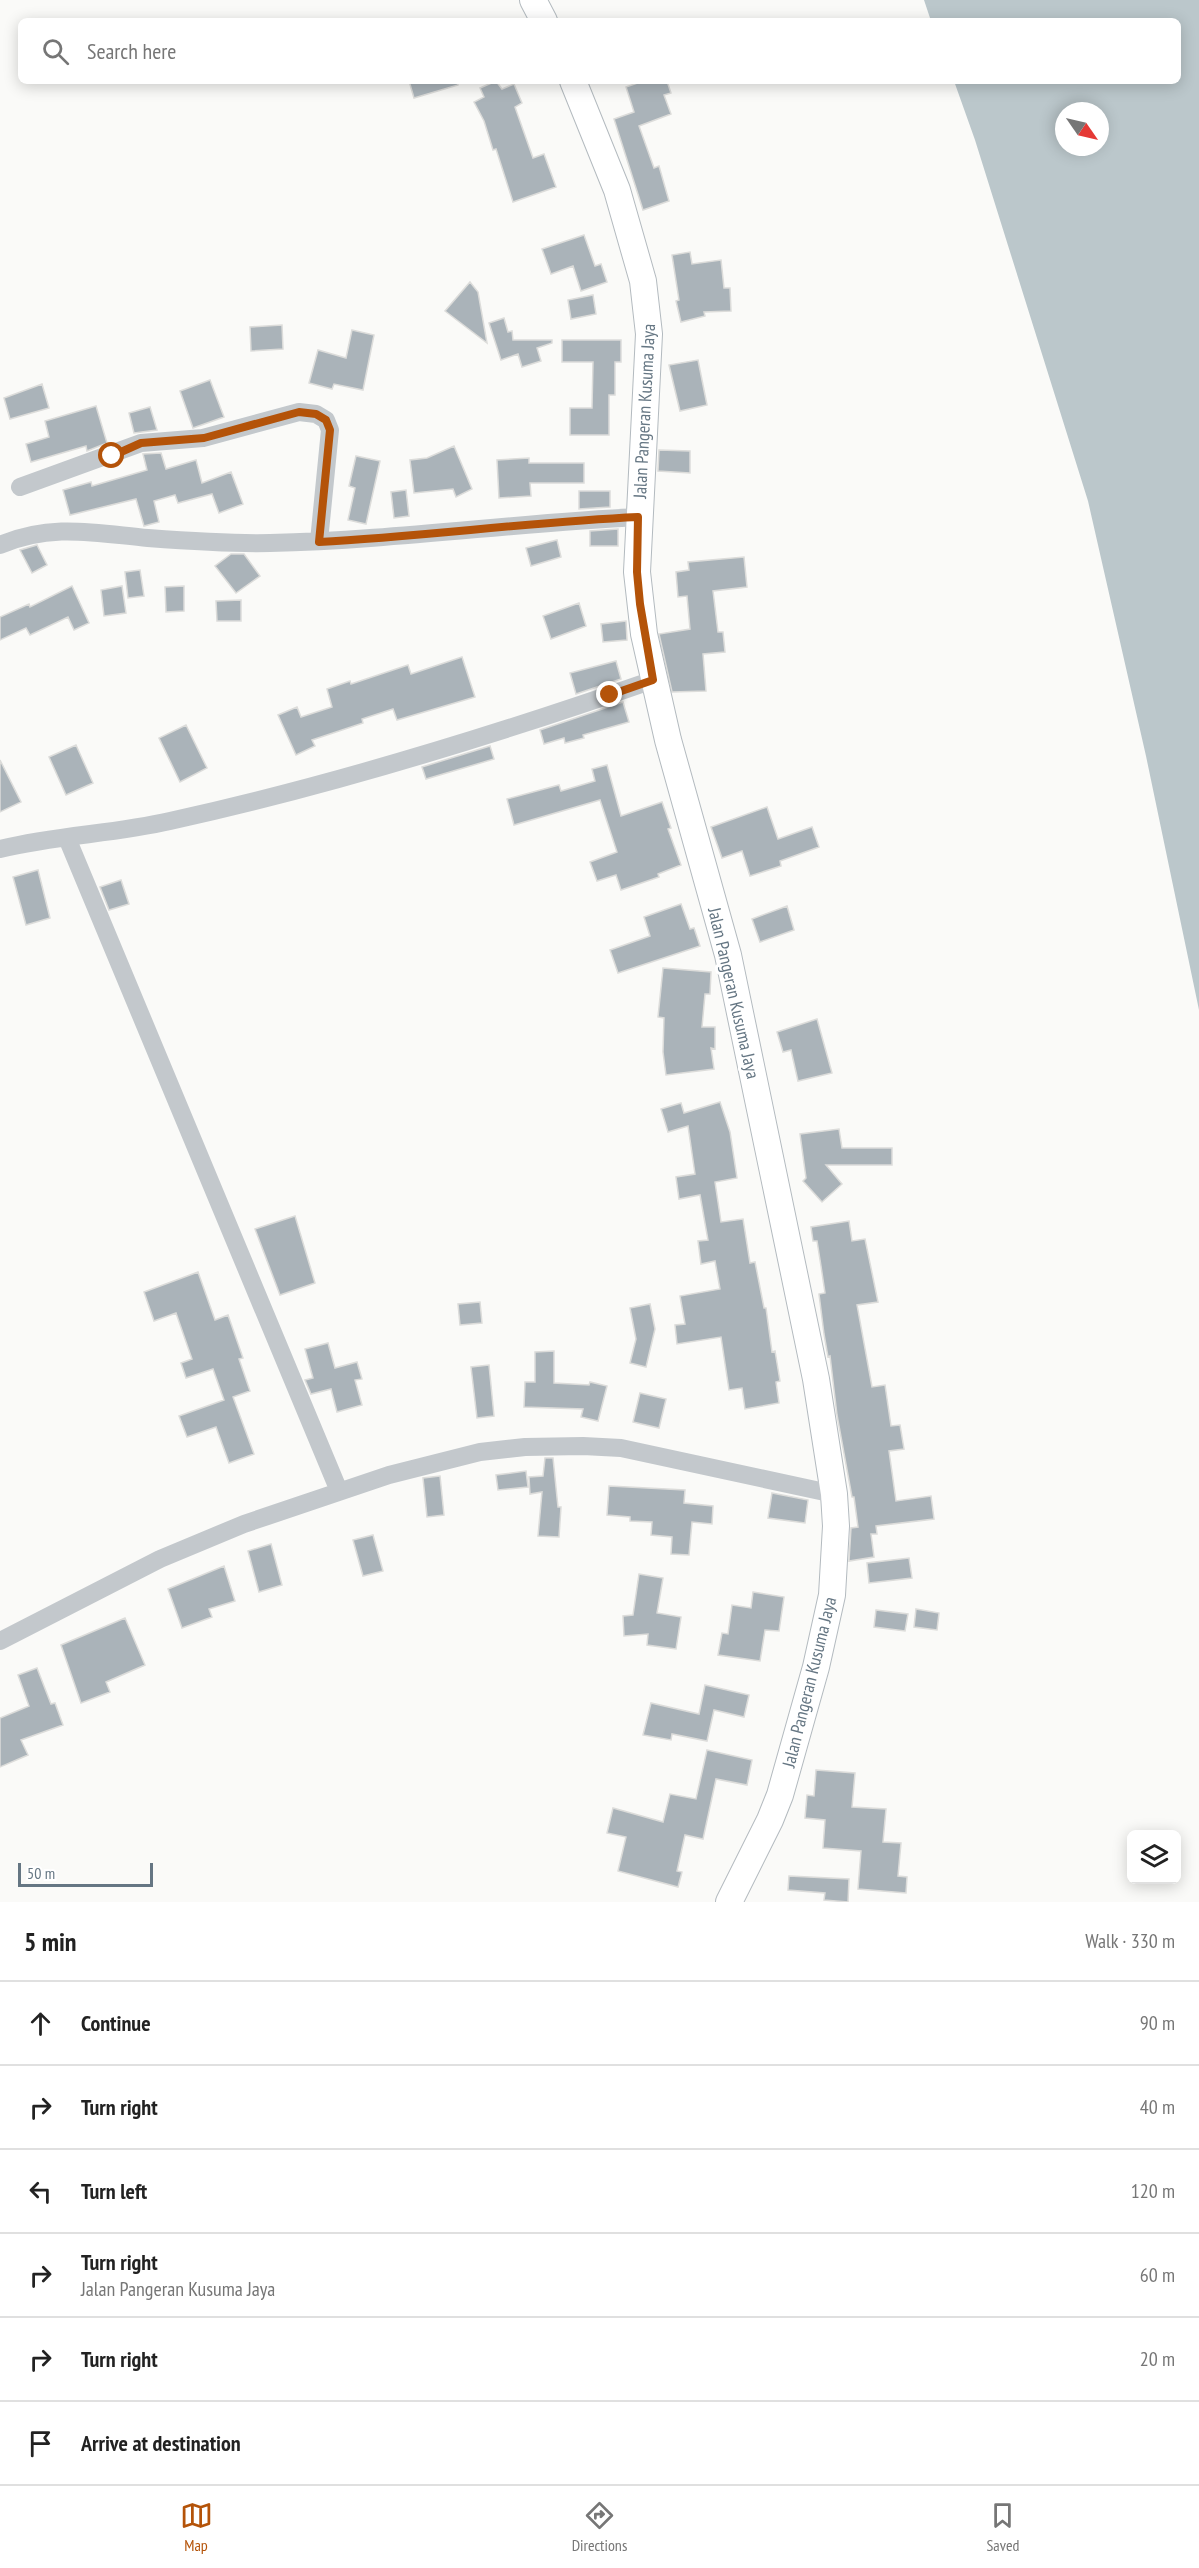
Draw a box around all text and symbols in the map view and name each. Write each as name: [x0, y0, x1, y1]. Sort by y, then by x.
search box: [18, 18, 1181, 84]
icon: search: [39, 35, 72, 68]
text: Search here: [87, 37, 176, 65]
north arrow: [1055, 102, 1109, 156]
street label: Jalan Pangeran Kusuma Jaya: [628, 323, 660, 500]
route start: [98, 442, 124, 468]
route end: [596, 681, 622, 707]
street label: Jalan Pangeran Kusuma Jaya: [703, 904, 765, 1081]
street label: Jalan Pangeran Kusuma Jaya: [776, 1594, 841, 1771]
map controls: [1127, 1830, 1181, 1884]
button: layers: [1127, 1830, 1181, 1884]
scale bar: [18, 1860, 153, 1888]
text: 50 m: [27, 1863, 55, 1883]
text: 5 min: [24, 1925, 77, 1958]
text: Walk · 330 m: [1085, 1928, 1175, 1954]
icon: ahead: [24, 2007, 57, 2040]
text: Continue: [81, 2009, 151, 2037]
text: 90 m: [1140, 2010, 1175, 2036]
icon: right: [24, 2091, 57, 2124]
text: Turn right: [81, 2093, 158, 2121]
text: 40 m: [1140, 2094, 1175, 2120]
icon: left: [24, 2175, 57, 2208]
text: Turn left: [81, 2177, 147, 2205]
text: 120 m: [1131, 2178, 1175, 2204]
text: Turn right: [81, 2248, 158, 2276]
icon: right: [24, 2259, 57, 2292]
text: 60 m: [1140, 2262, 1175, 2288]
text: Jalan Pangeran Kusuma Jaya: [81, 2276, 275, 2302]
icon: right: [24, 2343, 57, 2376]
text: Turn right: [81, 2345, 158, 2373]
text: 20 m: [1140, 2346, 1175, 2372]
icon: arrive: [24, 2427, 57, 2460]
text: Arrive at destination: [81, 2429, 241, 2457]
tab: Map: [180, 2499, 213, 2555]
tab: Directions: [572, 2499, 627, 2555]
tab: Saved: [986, 2499, 1019, 2555]

